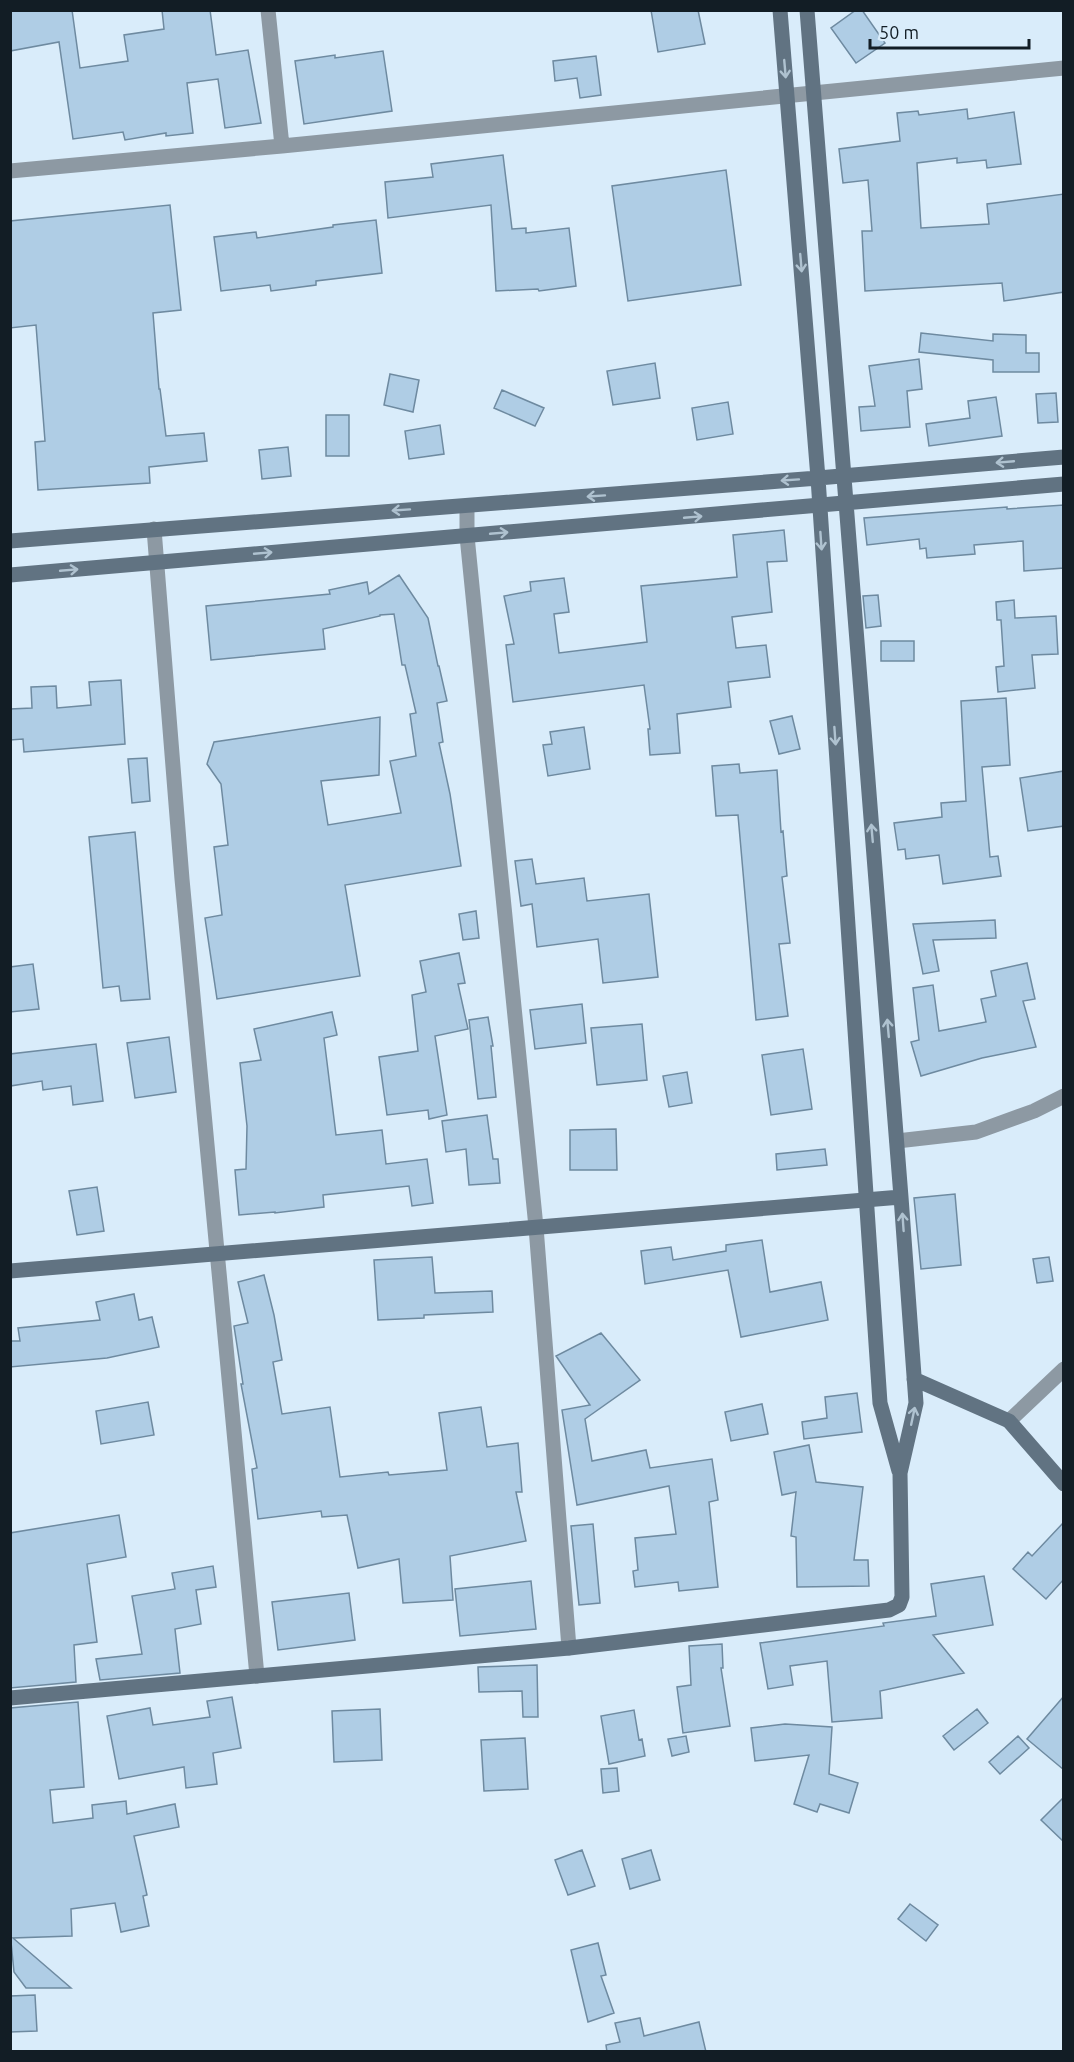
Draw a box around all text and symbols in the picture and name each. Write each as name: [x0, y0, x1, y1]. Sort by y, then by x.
scale bar: [870, 12, 1029, 50]
text: 50 m: [879, 22, 919, 42]
one-way arrow: [780, 58, 791, 78]
one-way arrow: [796, 253, 807, 273]
one-way arrow: [996, 457, 1016, 468]
one-way arrow: [781, 475, 800, 486]
one-way arrow: [586, 490, 606, 501]
one-way arrow: [392, 505, 412, 516]
one-way arrow: [683, 511, 703, 522]
one-way arrow: [489, 527, 509, 538]
one-way arrow: [816, 531, 827, 551]
one-way arrow: [253, 547, 272, 558]
one-way arrow: [58, 564, 78, 575]
one-way arrow: [830, 725, 841, 745]
one-way arrow: [866, 824, 877, 844]
one-way arrow: [882, 1018, 893, 1038]
one-way arrow: [897, 1213, 908, 1233]
one-way arrow: [907, 1407, 919, 1426]

